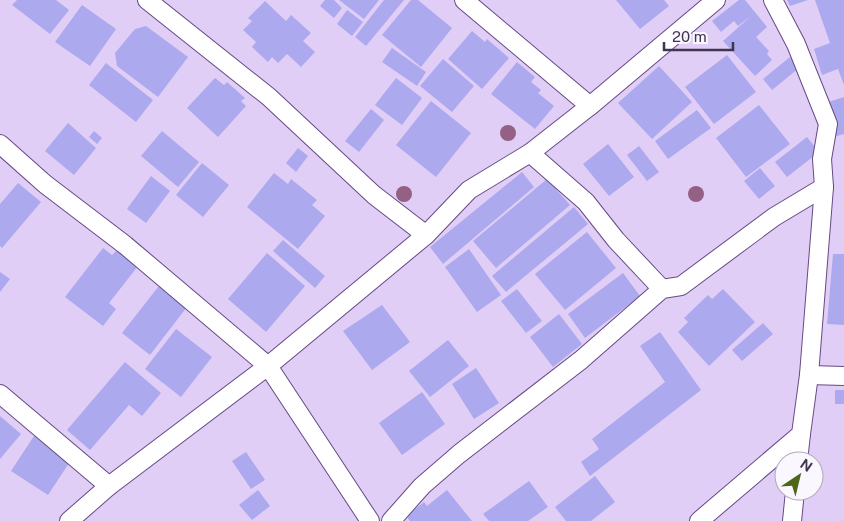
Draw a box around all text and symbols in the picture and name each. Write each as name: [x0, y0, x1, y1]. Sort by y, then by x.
scale bar: [664, 20, 733, 52]
text: 20 m: [672, 28, 707, 45]
north arrow: [774, 451, 824, 501]
text: N: [797, 456, 816, 475]

